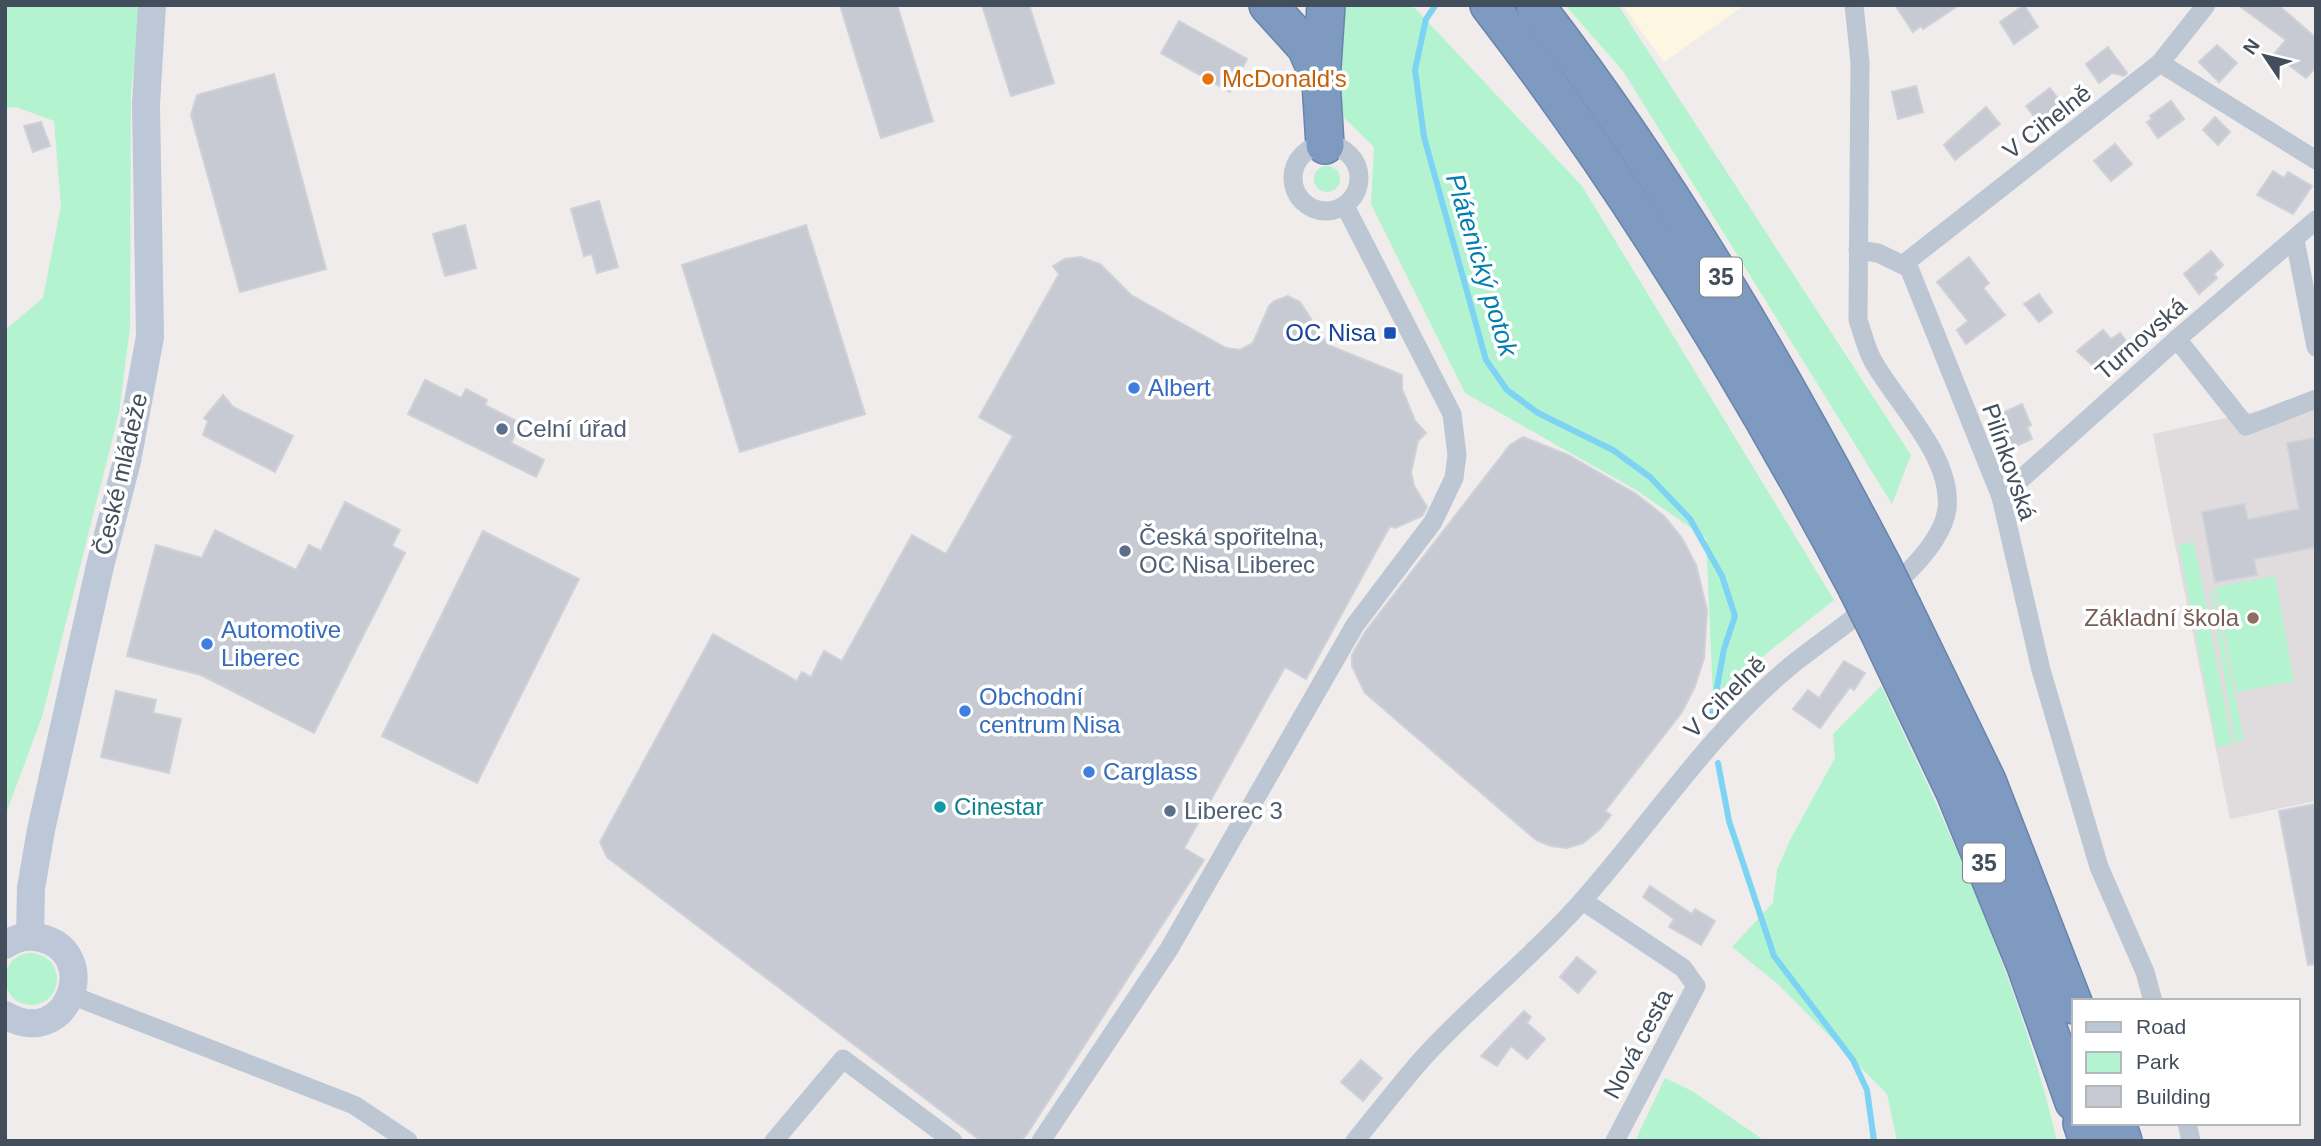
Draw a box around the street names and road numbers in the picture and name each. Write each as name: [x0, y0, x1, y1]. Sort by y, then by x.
street label: V Cihelně: [1997, 79, 2096, 164]
road number: 35: [1700, 258, 1742, 296]
street label: Turnovská: [2090, 292, 2192, 385]
street label: České mládeže: [89, 390, 152, 558]
street label: Pilínkovská: [1977, 400, 2042, 524]
street label: V Cihelně: [1678, 650, 1771, 743]
road number: 35: [1963, 844, 2005, 883]
street label: Nová cesta: [1597, 984, 1678, 1103]

